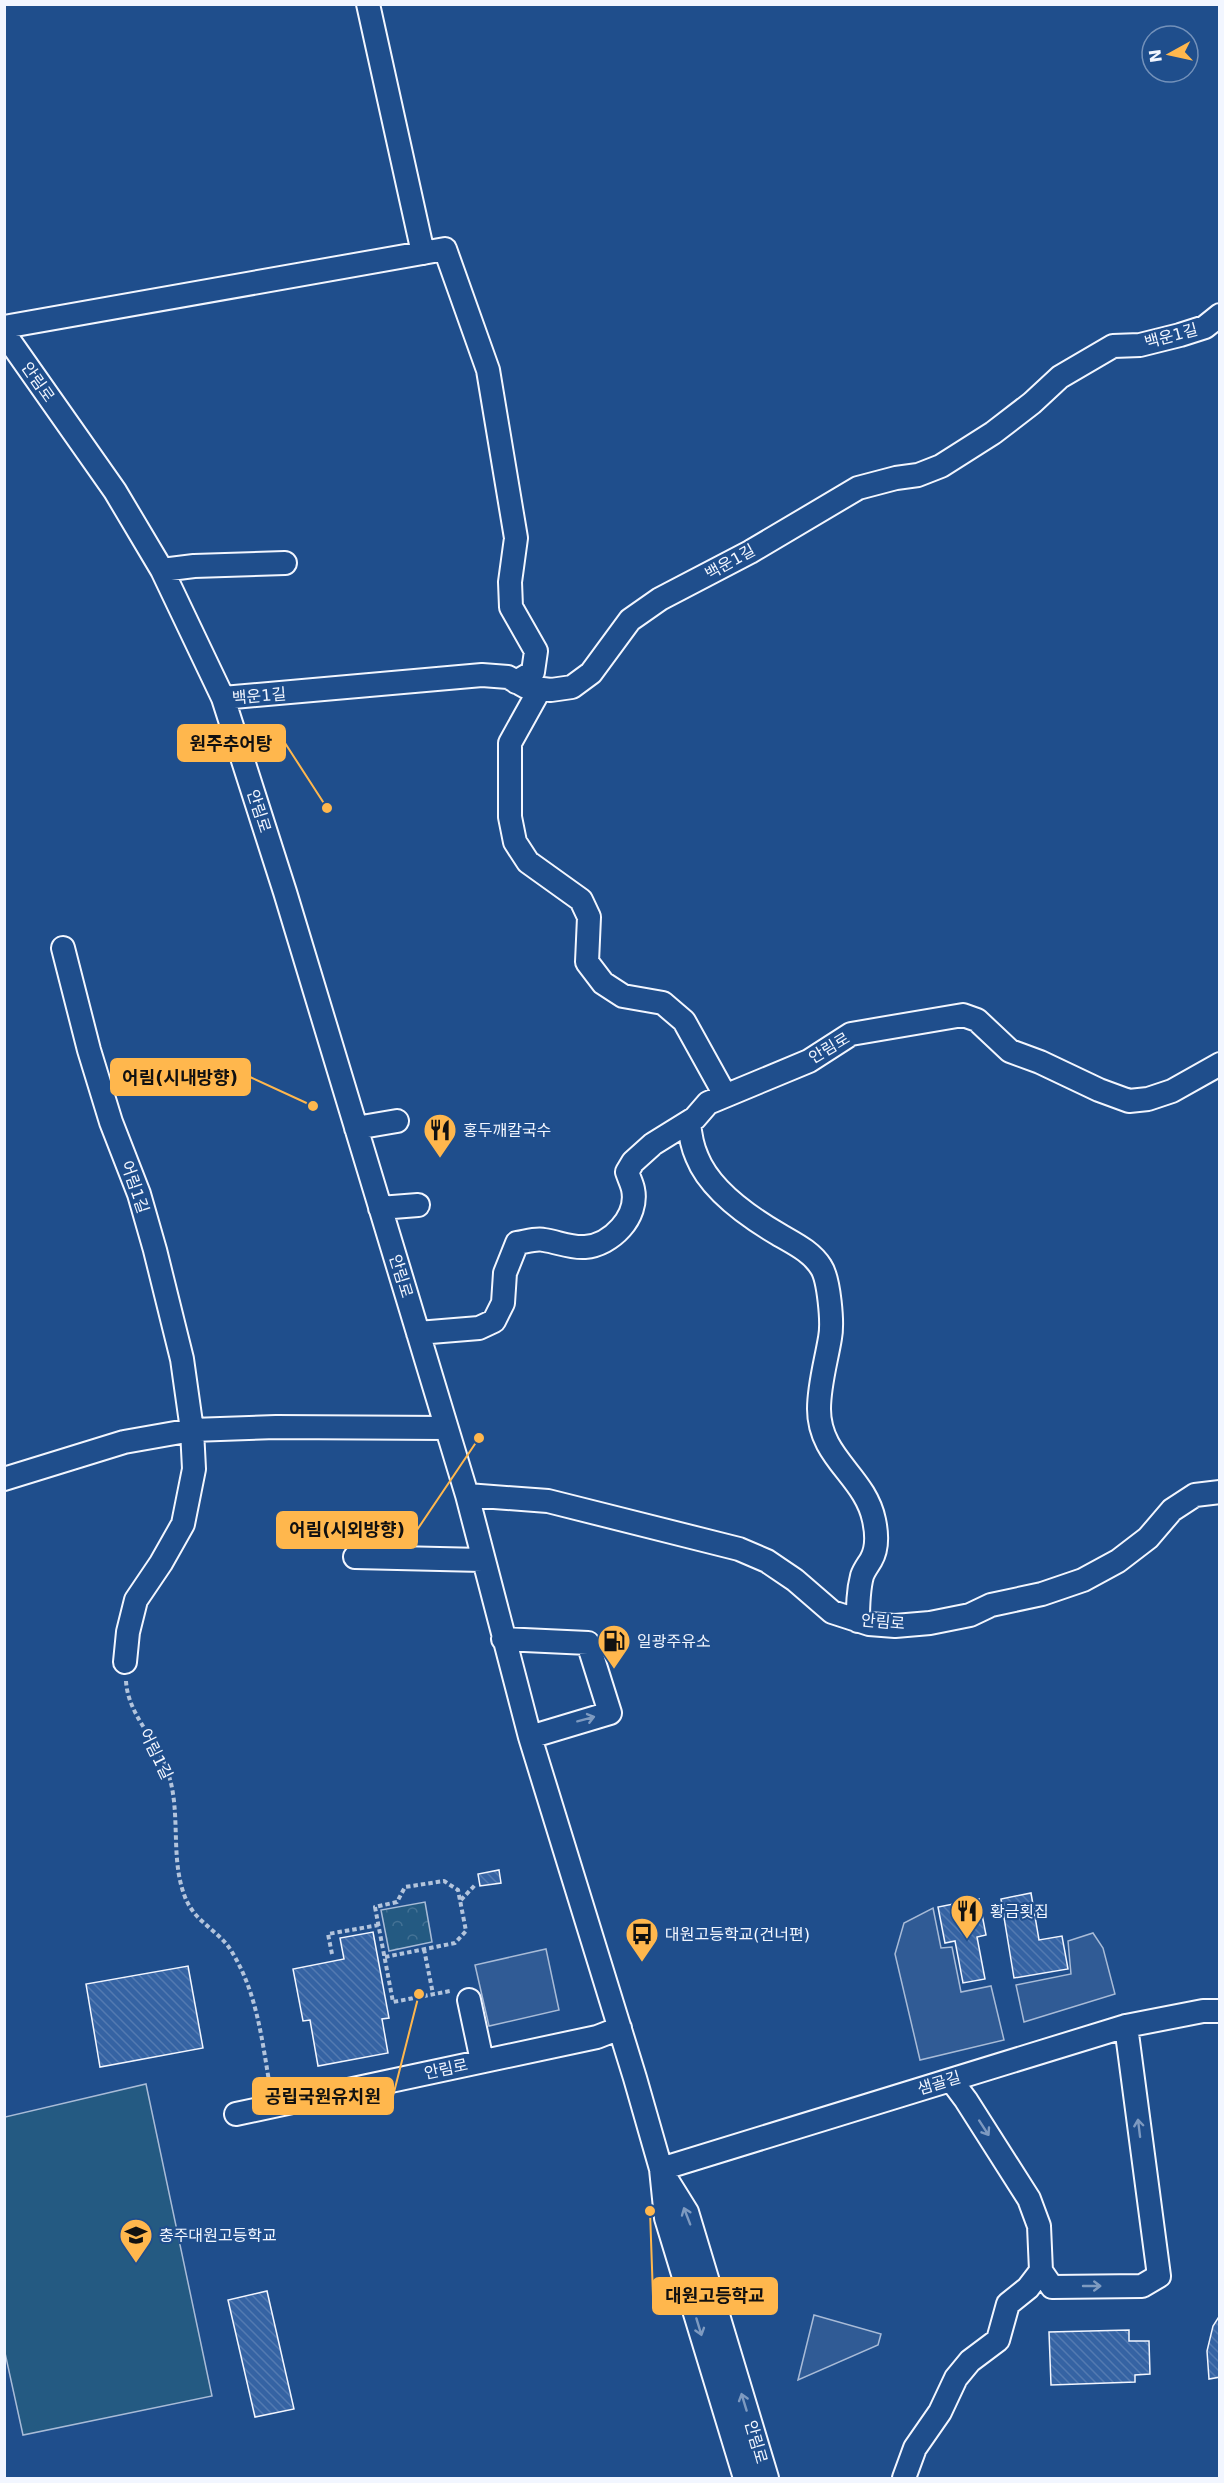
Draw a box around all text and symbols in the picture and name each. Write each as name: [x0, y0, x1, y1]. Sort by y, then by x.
north arrow: [1140, 24, 1200, 84]
text: N: [1145, 48, 1166, 64]
street label: 백운1길: [1142, 320, 1200, 352]
street label: 안림로: [18, 358, 59, 406]
street label: 백운1길: [702, 541, 758, 583]
street label: 백운1길: [231, 684, 287, 708]
callout: 원주추어탕: [178, 725, 285, 761]
text: 원주추어탕: [190, 733, 273, 754]
street label: 안림로: [243, 787, 275, 835]
street label: 안림로: [805, 1028, 853, 1068]
callout: 어림(시내방향): [111, 1059, 250, 1095]
text: 어림(시내방향): [122, 1067, 238, 1088]
restaurant icon: 홍두깨칼국수: [422, 1112, 458, 1159]
place label: 홍두깨칼국수: [463, 1121, 551, 1140]
street label: 어림1길: [117, 1158, 153, 1216]
street label: 안림로: [385, 1252, 417, 1300]
callout: 어림(시외방향): [277, 1512, 417, 1548]
text: 어림(시외방향): [289, 1519, 405, 1540]
street label: 안림로: [860, 1611, 906, 1633]
fuel station icon: 일광주유소: [596, 1623, 632, 1670]
place label: 일광주유소: [637, 1632, 711, 1651]
one-way arrow: [576, 1713, 595, 1725]
street label: 어림1길: [136, 1725, 176, 1783]
restaurant icon: 황금횟집: [949, 1893, 985, 1940]
place label: 황금횟집: [990, 1902, 1049, 1921]
bus stop icon: 대원고등학교(건너편): [624, 1916, 660, 1963]
place label: 대원고등학교(건너편): [665, 1925, 810, 1944]
street label: 안림로: [422, 2055, 470, 2083]
street label: 샘골길: [915, 2067, 963, 2099]
callout: 공립국원유치원: [253, 2078, 393, 2114]
text: 공립국원유치원: [265, 2086, 381, 2107]
one-way arrow: [978, 2119, 990, 2135]
one-way arrow: [1133, 2119, 1144, 2138]
one-way arrow: [681, 2207, 692, 2226]
school or university icon: 충주대원고등학교: [118, 2217, 154, 2264]
place label: 충주대원고등학교: [159, 2226, 277, 2245]
callout: 대원고등학교: [653, 2278, 777, 2314]
one-way arrow: [1081, 2280, 1101, 2292]
text: 대원고등학교: [665, 2285, 765, 2306]
one-way arrow: [694, 2317, 705, 2336]
one-way arrow: [738, 2393, 749, 2412]
street label: 안림로: [741, 2418, 771, 2466]

